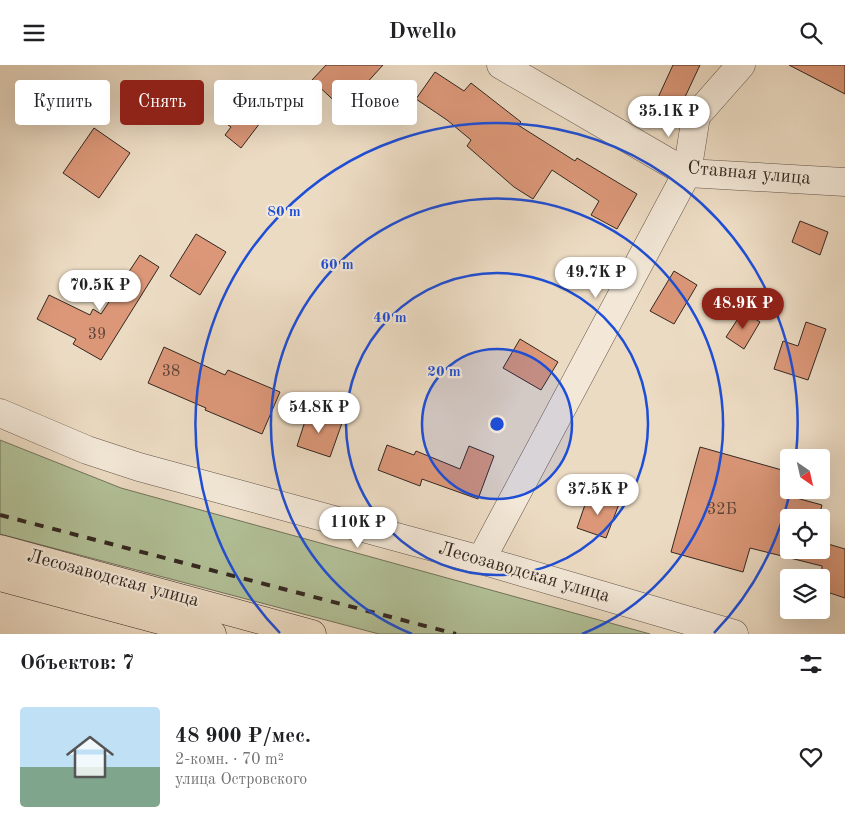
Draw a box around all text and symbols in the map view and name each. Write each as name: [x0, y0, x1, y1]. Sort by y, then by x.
icon: menu: [20, 19, 48, 47]
icon: search: [797, 19, 825, 47]
text: Dwello: [388, 21, 457, 43]
chip: Купить: [15, 80, 110, 125]
chip: Снять: [120, 80, 204, 125]
chip: Фильтры: [214, 80, 322, 125]
chip: Новое: [332, 80, 417, 125]
pin: 35.1K ₽: [623, 95, 715, 138]
text: 35.1K ₽: [639, 104, 699, 120]
street label: Ставная улица: [687, 159, 812, 189]
text: 80 m: [267, 205, 301, 220]
pin: 49.7K ₽: [550, 257, 642, 299]
text: 60 m: [320, 258, 354, 273]
text: 49.7K ₽: [566, 265, 626, 281]
pin: 70.5K ₽: [54, 269, 146, 312]
text: 70.5K ₽: [70, 278, 130, 294]
pin: 48.9K ₽: [697, 287, 789, 330]
text: 48.9K ₽: [713, 296, 773, 312]
text: 40 m: [373, 311, 407, 326]
house number: 39: [88, 327, 106, 343]
house number: 38: [162, 364, 180, 380]
text: 20 m: [427, 365, 461, 380]
pin: 54.8K ₽: [273, 391, 365, 434]
text: 54.8K ₽: [289, 400, 349, 416]
centre of rings: [488, 415, 506, 433]
north arrow: [780, 449, 830, 499]
map controls: [780, 449, 830, 619]
pin: 37.5K ₽: [552, 473, 644, 516]
text: 37.5K ₽: [568, 482, 628, 498]
house number: 32Б: [707, 502, 737, 518]
pin: 110K ₽: [317, 507, 399, 549]
button: locate: [780, 509, 830, 559]
text: 110K ₽: [330, 515, 386, 531]
street label: Лесозаводская улица: [436, 539, 612, 607]
street label: Лесозаводская улица: [25, 547, 202, 611]
button: layers: [780, 569, 830, 619]
icon: filters: [797, 650, 825, 678]
text: Объектов: 7: [20, 653, 134, 674]
text: 48 900 ₽/мес.: [175, 726, 311, 747]
icon: home: [60, 727, 120, 787]
icon: heart: [797, 743, 825, 771]
text: 2-комн. · 70 m²: [175, 752, 284, 768]
text: улица Островского: [175, 772, 307, 788]

